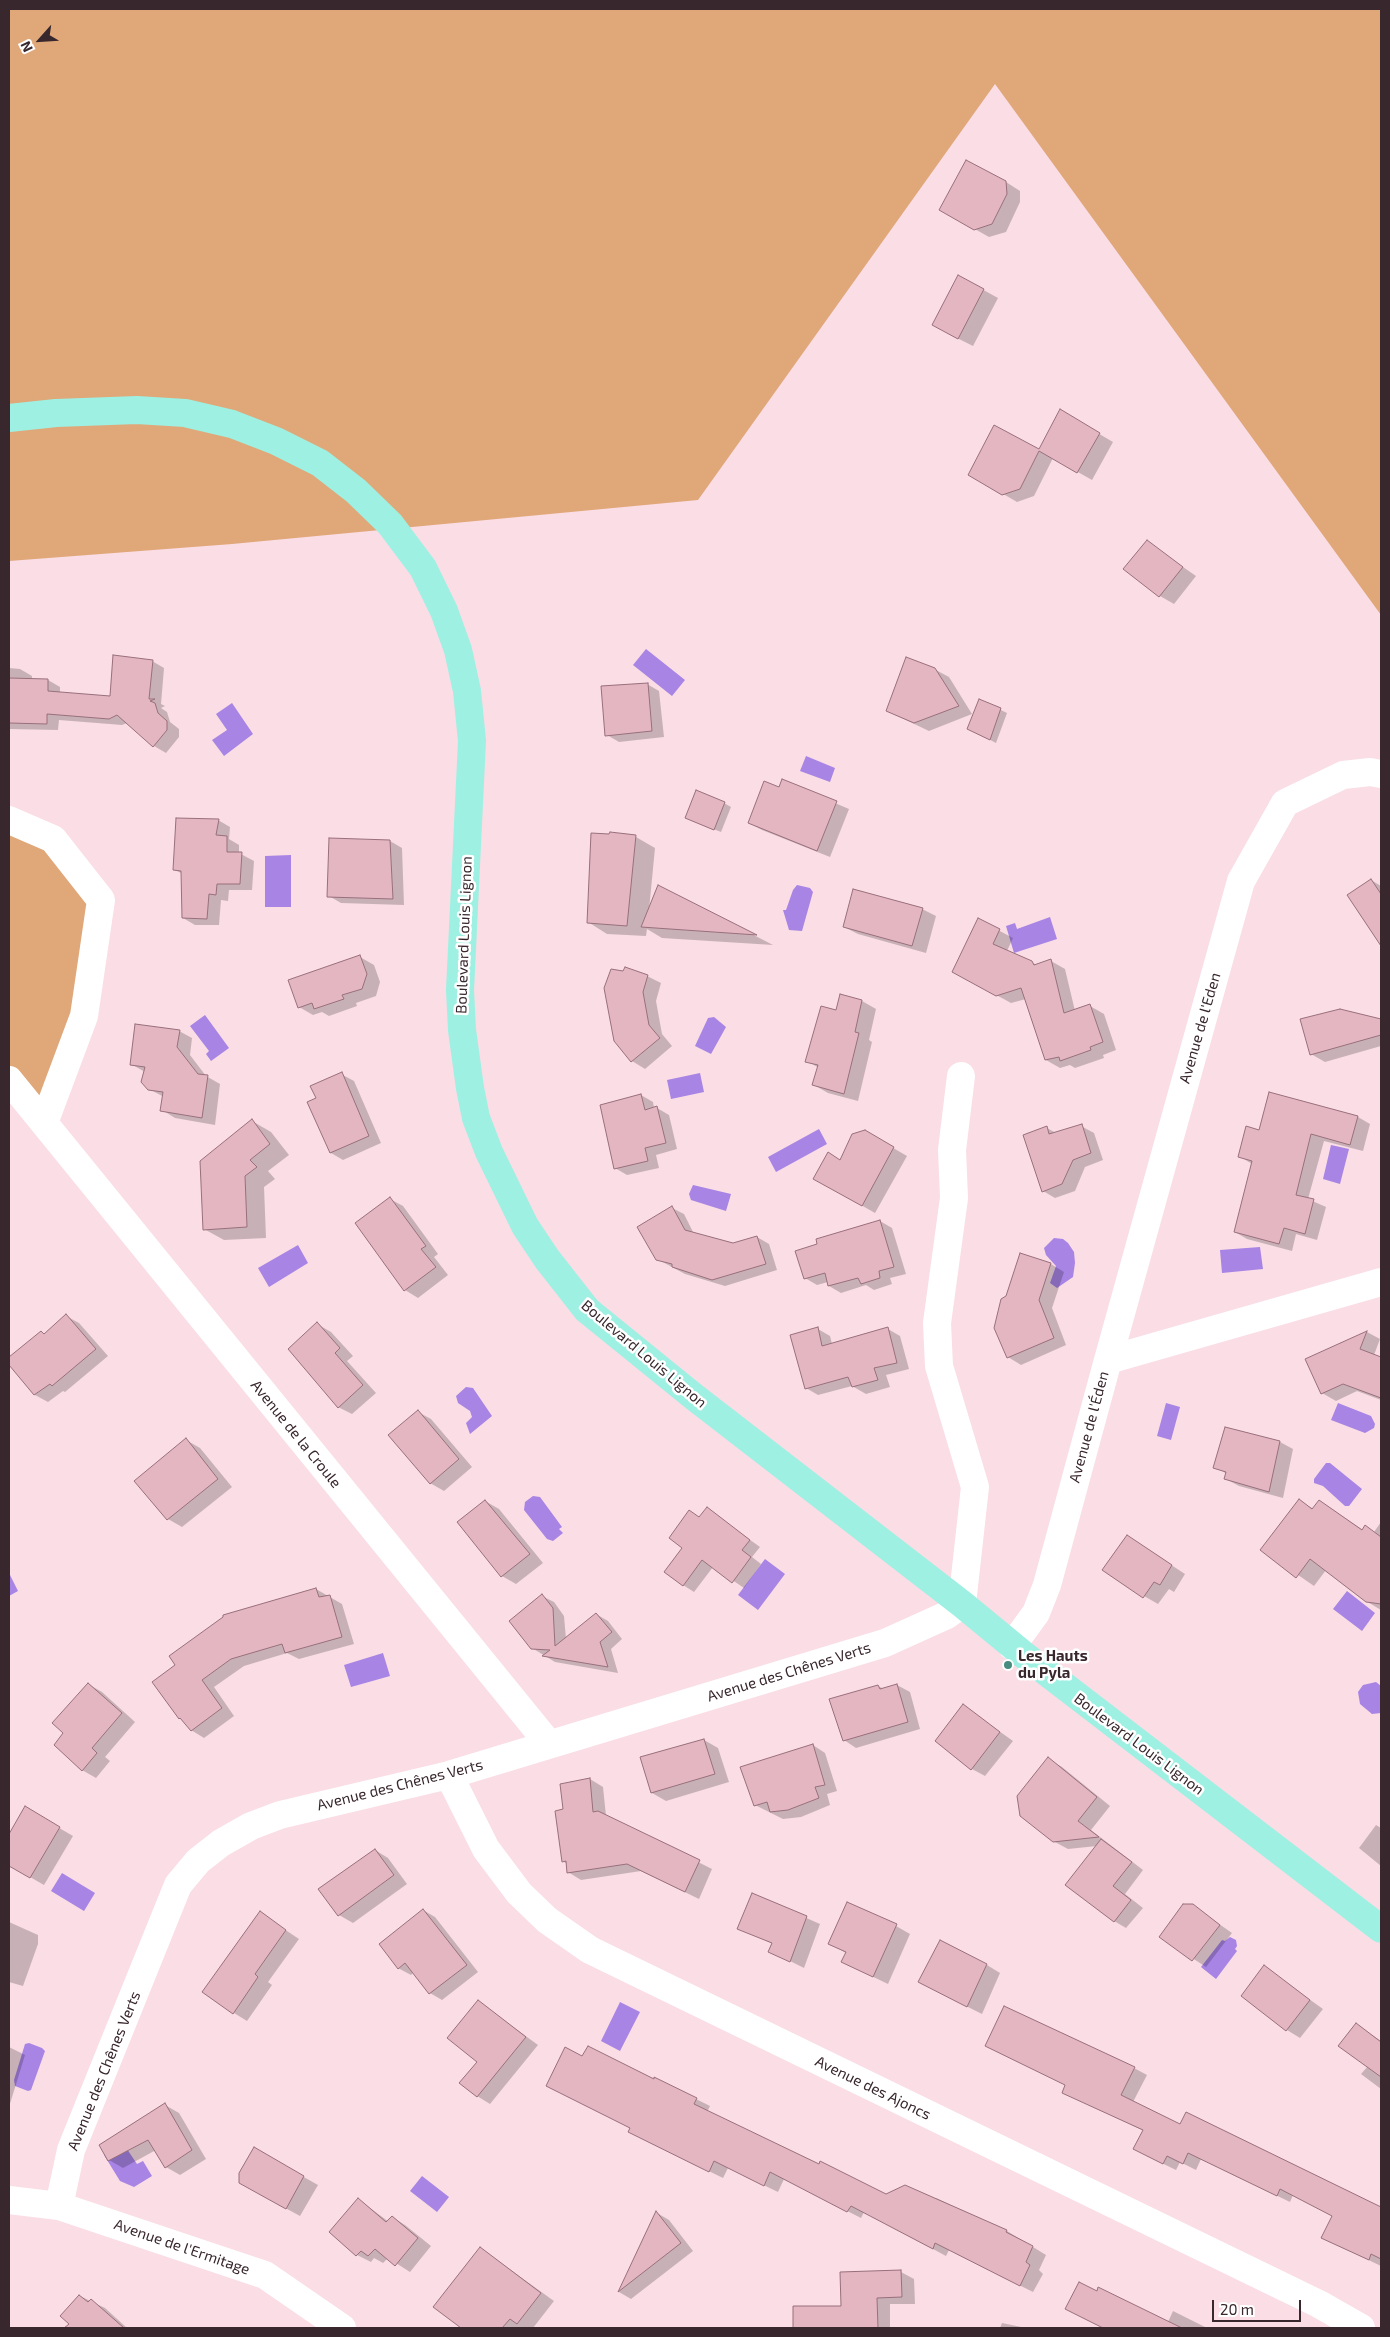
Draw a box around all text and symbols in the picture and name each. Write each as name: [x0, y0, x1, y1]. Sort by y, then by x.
north arrow: [15, 15, 65, 65]
text: N: [16, 39, 36, 55]
street label: Boulevard Louis Lignon: [452, 856, 476, 1014]
street label: Avenue de l'Eden: [1176, 970, 1224, 1086]
street label: Boulevard Louis Lignon: [578, 1296, 710, 1412]
street label: Avenue de l'Éden: [1065, 1369, 1113, 1485]
street label: Avenue de la Croule: [247, 1376, 345, 1492]
street label: Avenue des Chênes Verts: [705, 1639, 873, 1705]
place label: Les Hauts du Pyla: [1018, 1647, 1088, 1682]
marker: Les Hauts du Pyla: [1002, 1659, 1014, 1671]
street label: Boulevard Louis Lignon: [1071, 1689, 1207, 1799]
street label: Avenue des Chênes Verts: [315, 1756, 485, 1814]
street label: Avenue des Chênes Verts: [64, 1989, 144, 2153]
street label: Avenue des Ajoncs: [812, 2052, 934, 2124]
street label: Avenue de l'Ermitage: [112, 2215, 252, 2279]
scale bar: [1215, 2290, 1304, 2322]
text: 20 m: [1220, 2300, 1254, 2318]

